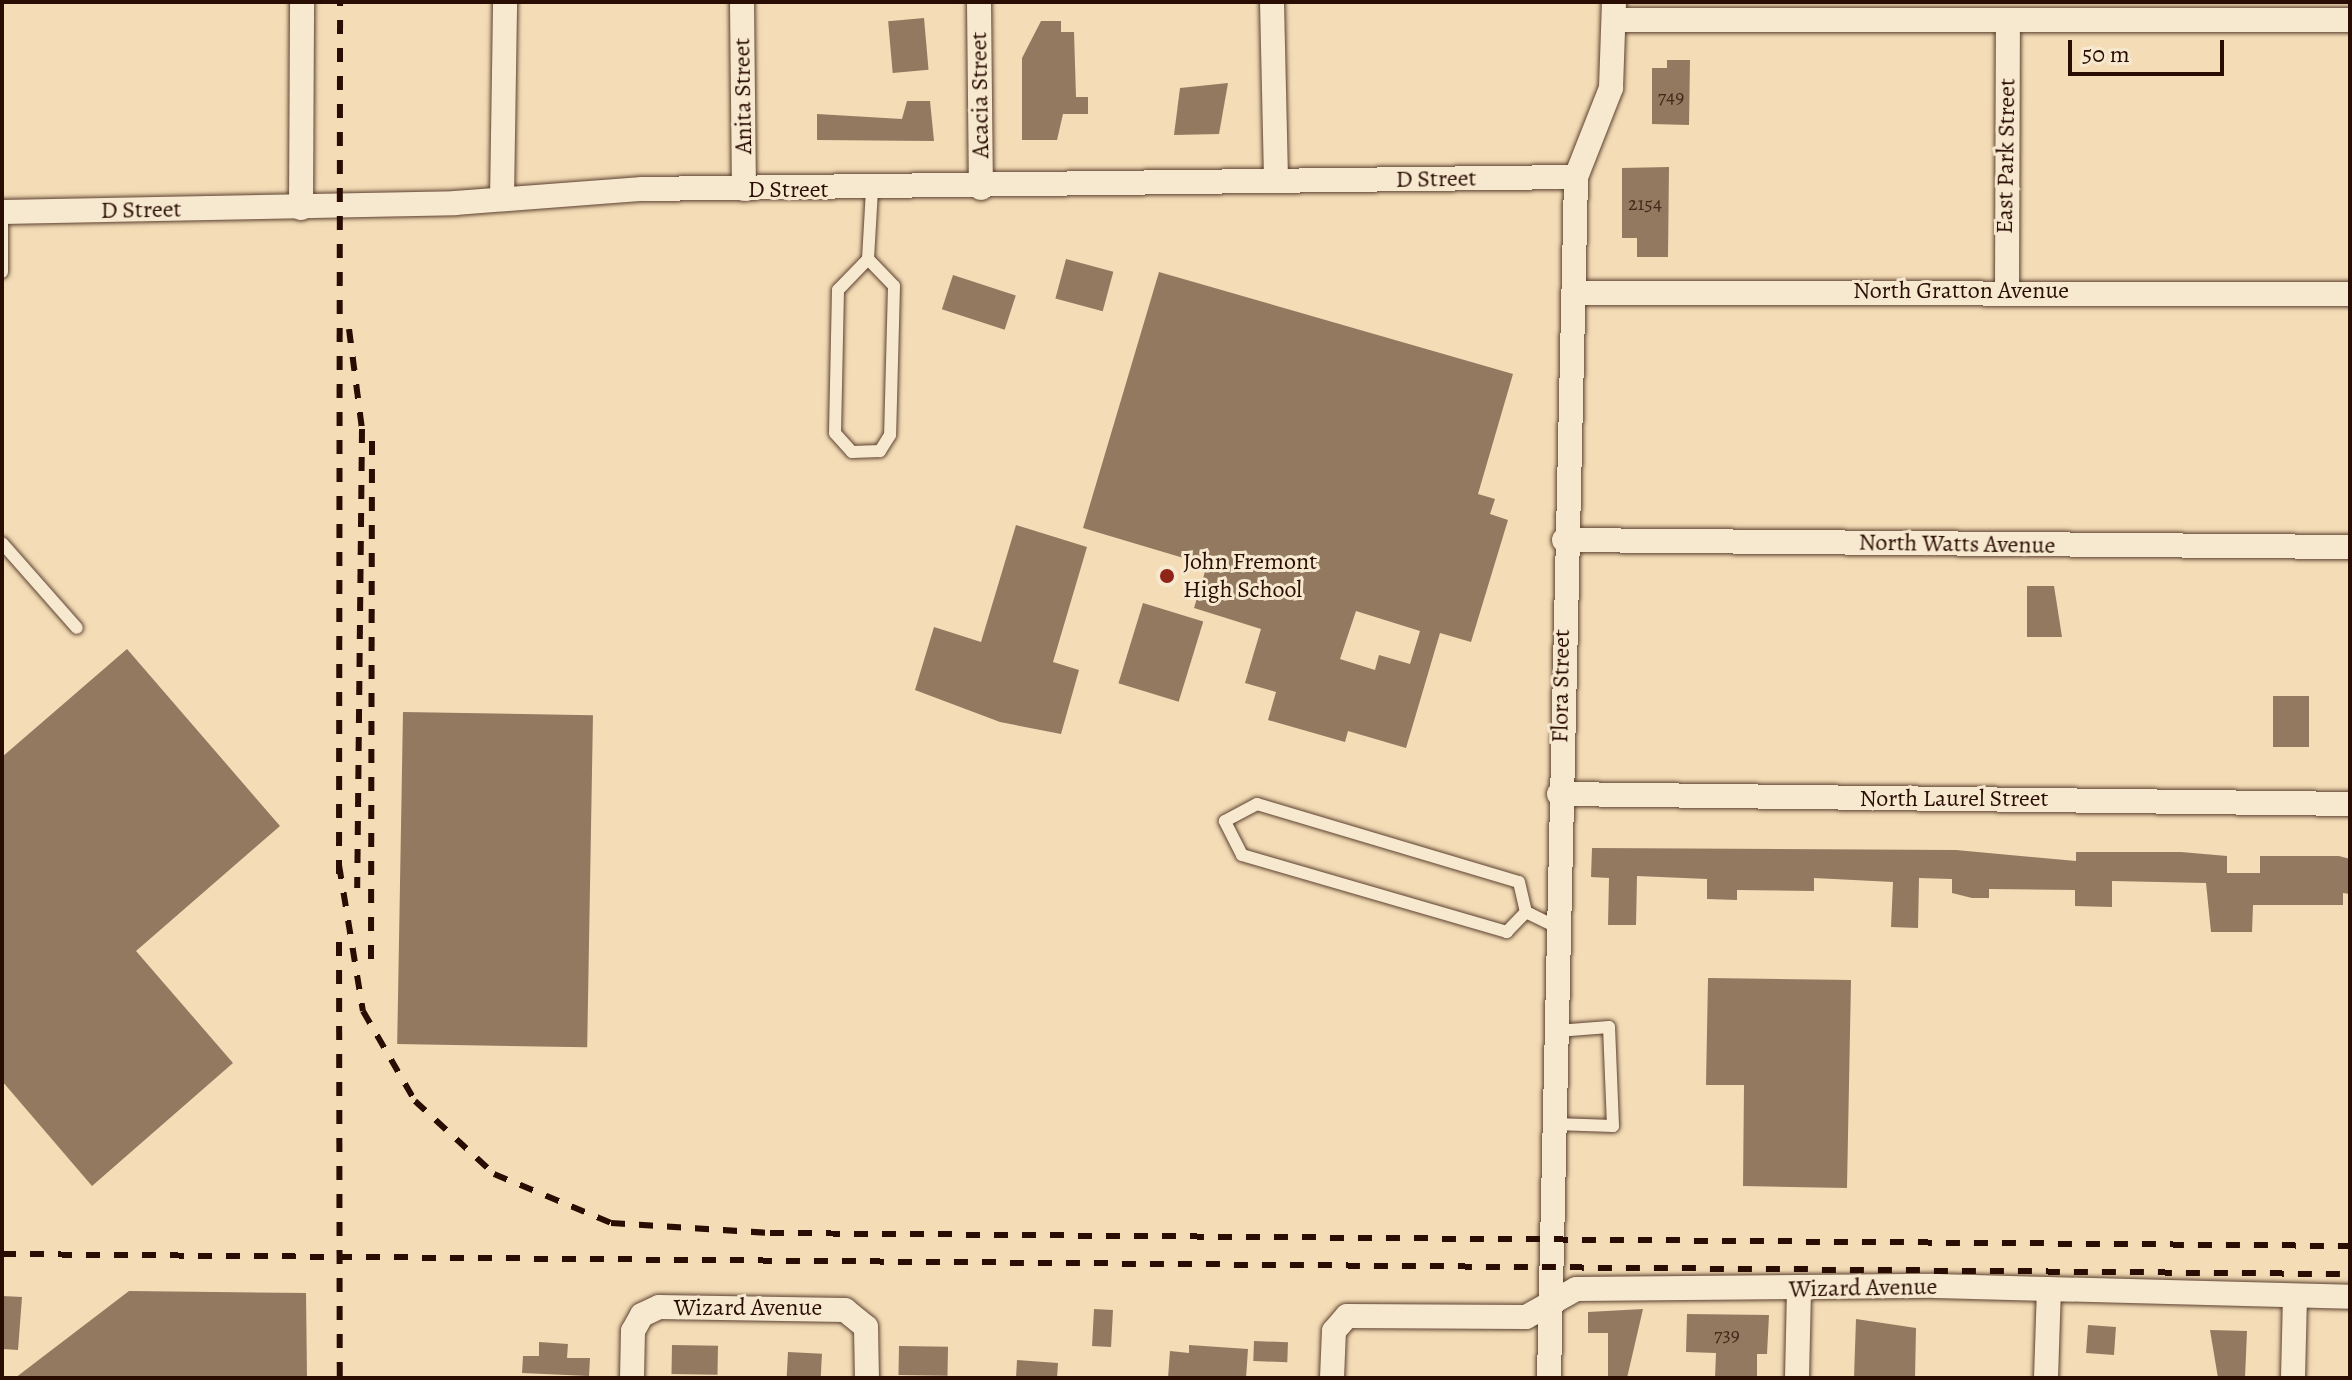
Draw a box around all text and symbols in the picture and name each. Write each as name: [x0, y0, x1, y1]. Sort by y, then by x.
scale bar: [2072, 24, 2228, 74]
street label: Acacia Street: [964, 31, 996, 159]
street label: Anita Street: [728, 38, 758, 154]
text: 50 m: [2082, 38, 2130, 70]
street label: East Park Street: [1990, 78, 2022, 234]
house number: 749: [1658, 84, 1684, 108]
street label: D Street: [1395, 164, 1477, 194]
street label: D Street: [748, 176, 828, 204]
house number: 2154: [1628, 191, 1662, 215]
street label: D Street: [100, 195, 182, 225]
street label: North Gratton Avenue: [1853, 277, 2069, 305]
street label: North Watts Avenue: [1858, 528, 2056, 560]
place label: John Fremont High School: [1183, 548, 1317, 604]
marker: John Fremont High School: [1158, 567, 1176, 585]
street label: Flora Street: [1546, 629, 1576, 743]
street label: North Laurel Street: [1859, 785, 2049, 813]
street label: Wizard Avenue: [1789, 1272, 1937, 1304]
street label: Wizard Avenue: [674, 1294, 822, 1322]
house number: 739: [1714, 1322, 1740, 1346]

